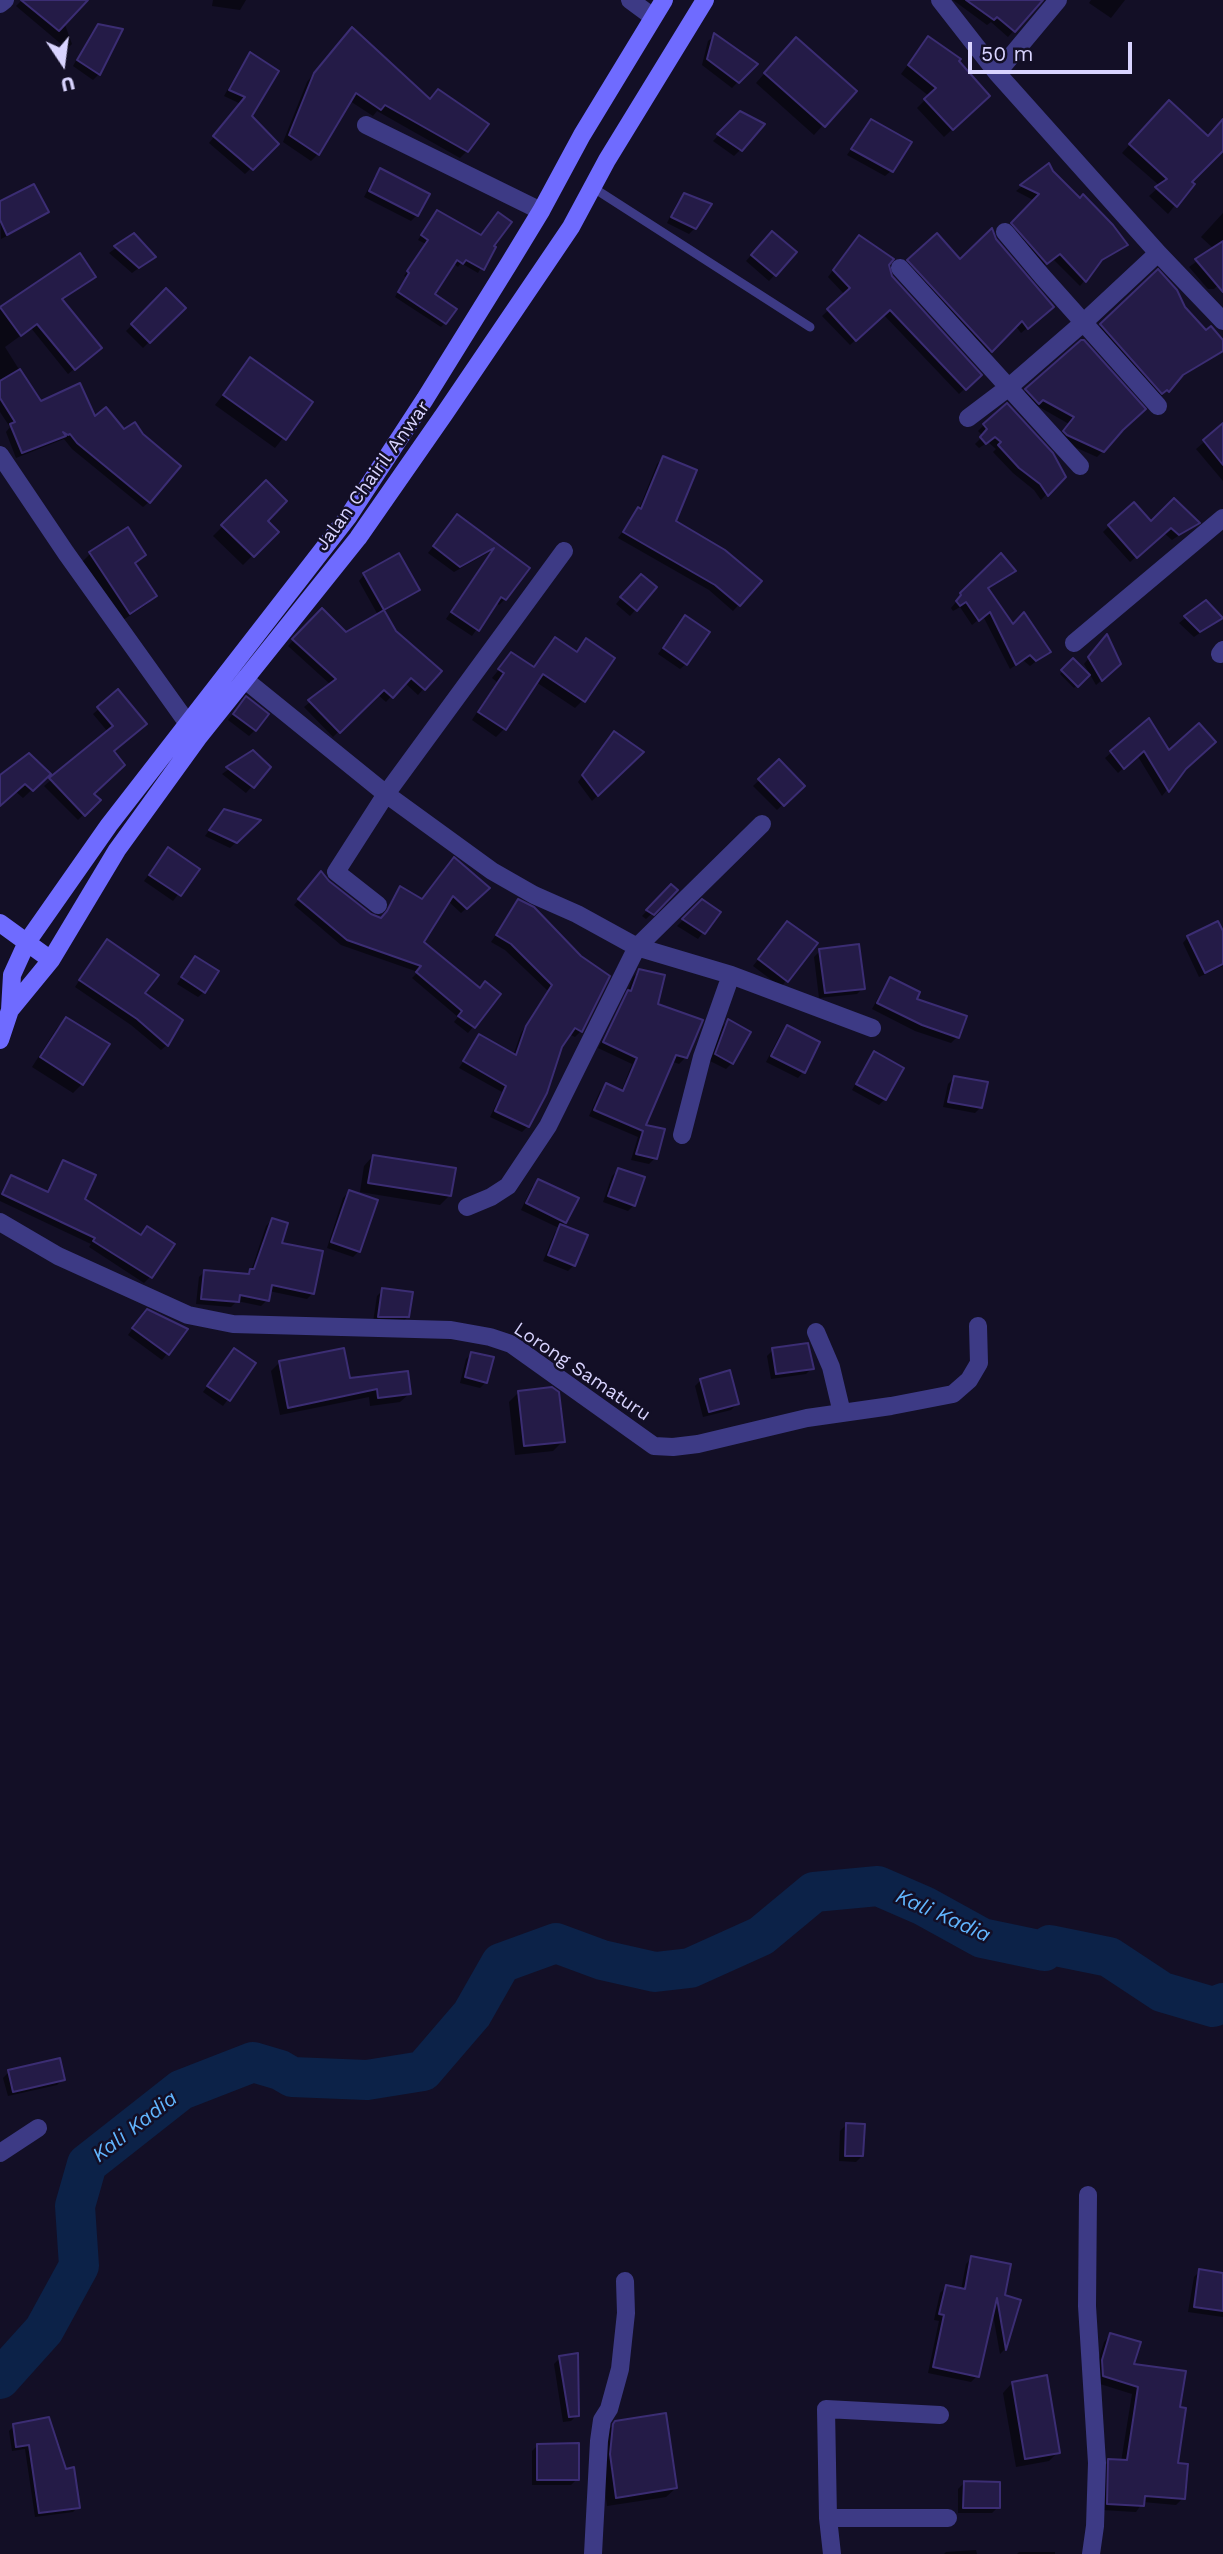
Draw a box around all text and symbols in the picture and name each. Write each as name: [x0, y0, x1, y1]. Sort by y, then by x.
north arrow: [28, 28, 98, 98]
scale bar: [971, 28, 1136, 72]
text: 50 m: [981, 41, 1033, 66]
text: U: [59, 71, 77, 97]
street label: Jalan Chairil Anwar: [311, 396, 435, 556]
street label: Lorong Samaturu: [509, 1318, 655, 1426]
water label: Kali Kadia: [892, 1884, 994, 1948]
water label: Kali Kadia: [87, 2086, 183, 2168]

